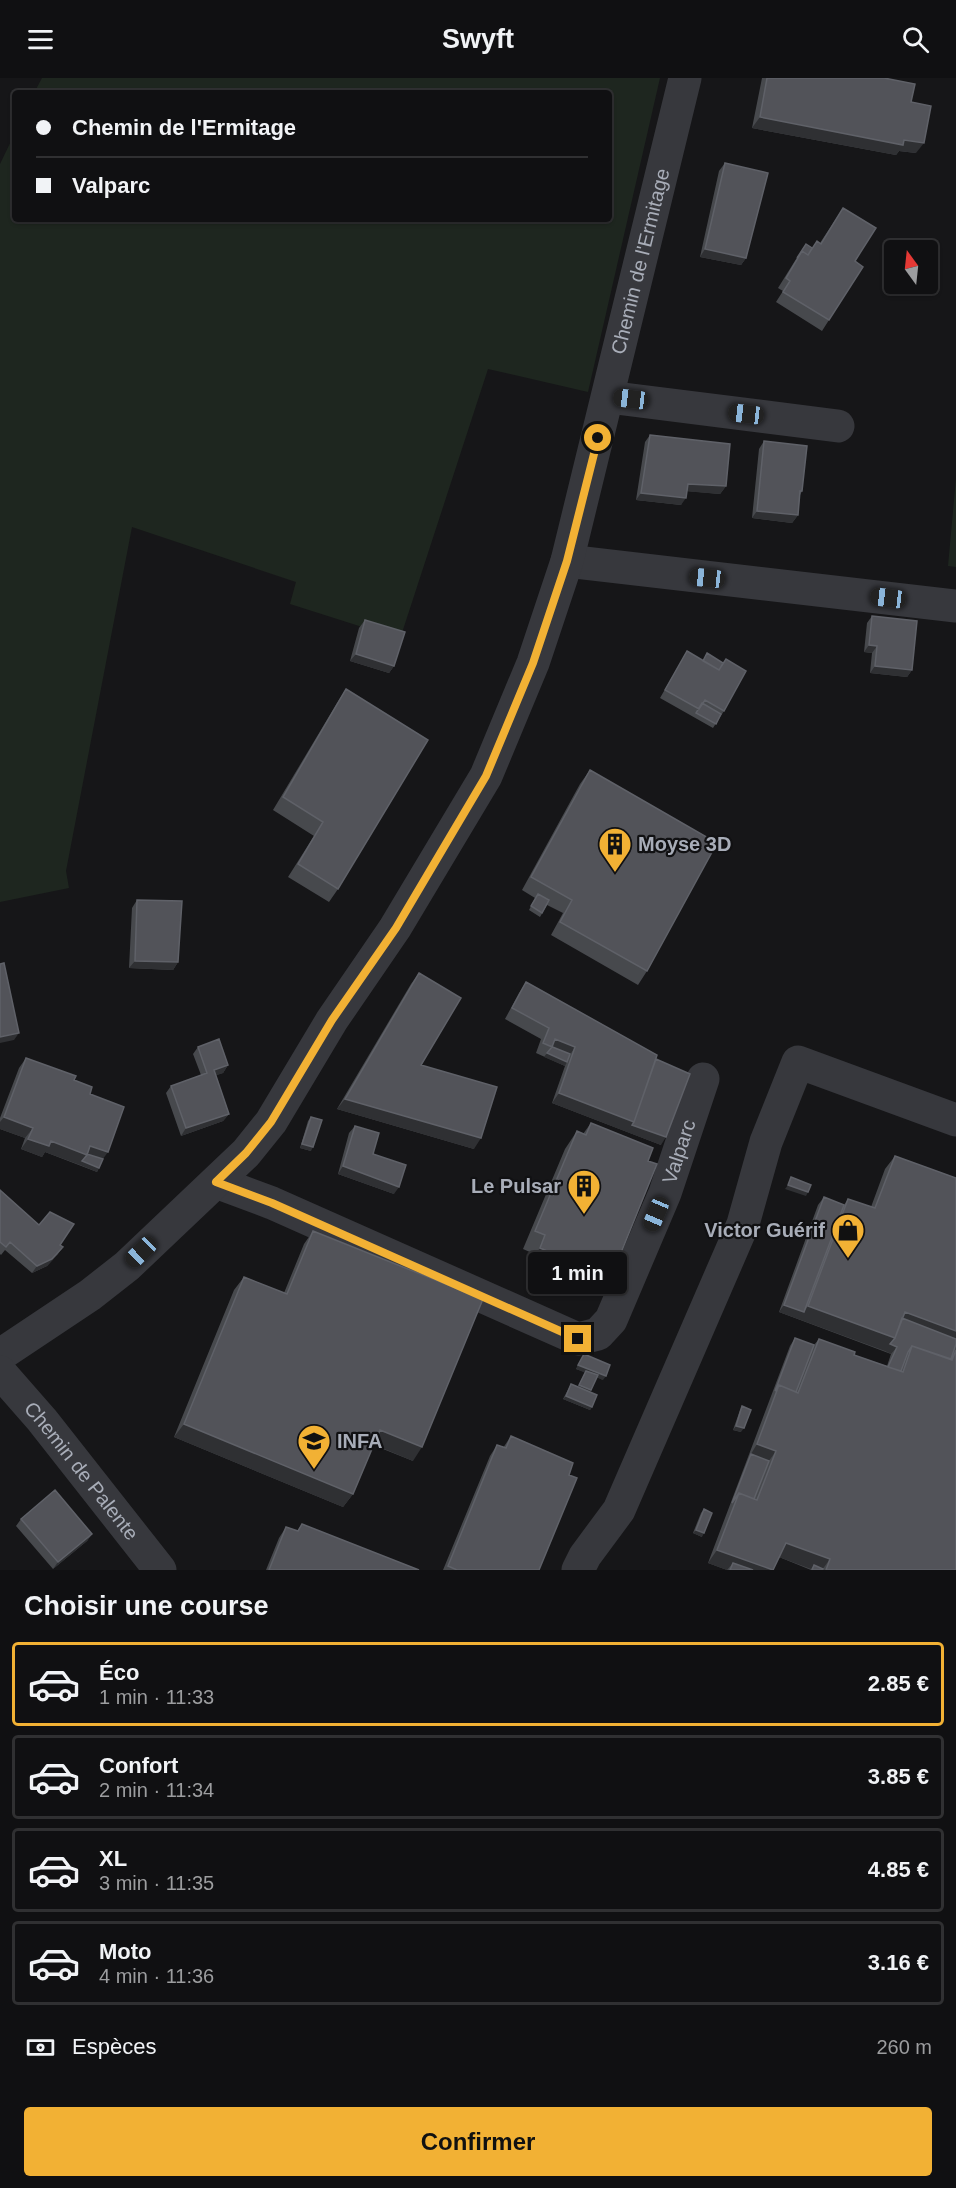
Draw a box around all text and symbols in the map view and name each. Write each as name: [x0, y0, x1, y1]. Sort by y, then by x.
icon: menu: [24, 23, 57, 56]
icon: search: [899, 23, 932, 56]
text: Swyft: [442, 24, 514, 54]
text: Chemin de l'Ermitage: [72, 115, 296, 140]
street label: Chemin de l'Ermitage: [607, 166, 674, 357]
text: Valparc: [72, 173, 150, 198]
north arrow: [884, 240, 938, 294]
map controls: [884, 240, 938, 294]
car: [612, 388, 650, 410]
car: [727, 403, 765, 425]
route start: [584, 424, 611, 451]
car: [688, 567, 726, 589]
car: [869, 587, 907, 609]
building icon: Moyse 3D: [597, 826, 633, 873]
place label: Moyse 3D: [638, 833, 731, 855]
street label: Valparc: [658, 1117, 700, 1187]
building icon: Le Pulsar: [566, 1168, 602, 1215]
place label: Le Pulsar: [471, 1175, 561, 1197]
car: [641, 1194, 671, 1234]
shop icon: Victor Guérif: [830, 1212, 866, 1259]
place label: Victor Guérif: [704, 1219, 825, 1241]
car: [122, 1233, 160, 1271]
callout: 1 min: [528, 1252, 628, 1294]
text: 1 min: [551, 1262, 604, 1284]
route end: [564, 1325, 591, 1352]
street label: Chemin de Palente: [20, 1397, 143, 1544]
school or university icon: INFA: [296, 1423, 332, 1470]
place label: INFA: [337, 1430, 383, 1452]
text: Choisir une course: [24, 1591, 269, 1621]
icon: car: [27, 1657, 81, 1711]
text: Éco: [99, 1660, 139, 1685]
text: 2.85 €: [868, 1671, 929, 1696]
text: 1 min · 11:33: [99, 1686, 214, 1708]
icon: car: [27, 1750, 81, 1804]
text: Confort: [99, 1753, 178, 1778]
text: 3.85 €: [868, 1764, 929, 1789]
text: 2 min · 11:34: [99, 1779, 214, 1801]
icon: car: [27, 1843, 81, 1897]
text: XL: [99, 1846, 127, 1871]
text: 4.85 €: [868, 1857, 929, 1882]
text: 3 min · 11:35: [99, 1872, 214, 1894]
icon: car: [27, 1936, 81, 1990]
text: Moto: [99, 1939, 152, 1964]
text: 3.16 €: [868, 1950, 929, 1975]
text: 4 min · 11:36: [99, 1965, 214, 1987]
icon: cash: [24, 2031, 57, 2064]
text: Espèces: [72, 2034, 156, 2059]
text: 260 m: [876, 2036, 932, 2058]
button: Confirmer: [24, 2107, 932, 2176]

